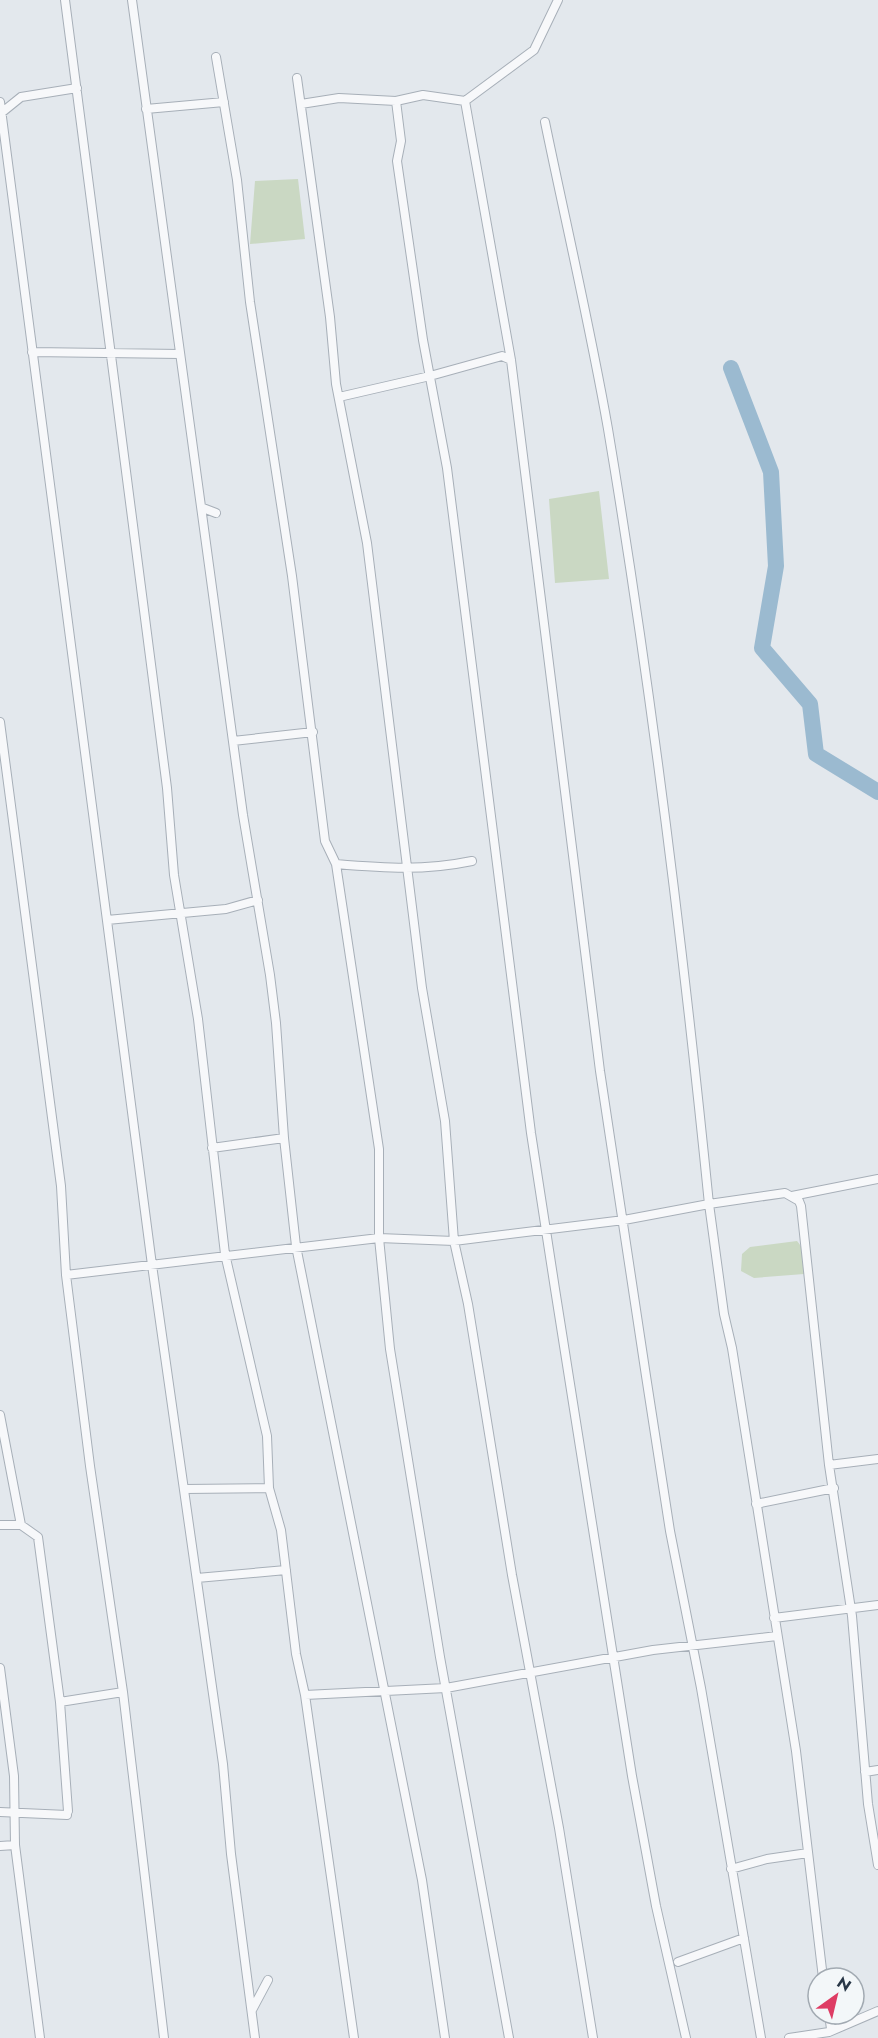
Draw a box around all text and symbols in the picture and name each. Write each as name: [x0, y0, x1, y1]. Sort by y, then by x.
north arrow: [806, 1966, 866, 2026]
text: N: [832, 1971, 856, 1997]

